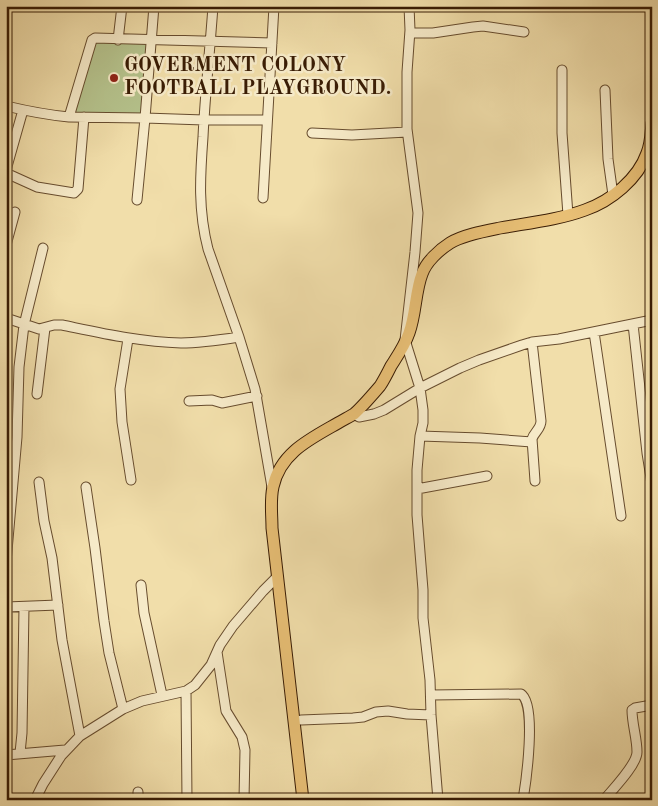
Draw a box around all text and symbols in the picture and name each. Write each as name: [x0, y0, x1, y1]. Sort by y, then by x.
place label: GOVERMENT COLONY FOOTBALL PLAYGROUND.: [124, 56, 391, 99]
marker: GOVERMENT COLONY FOOTBALL PLAYGROUND.: [108, 72, 120, 84]

